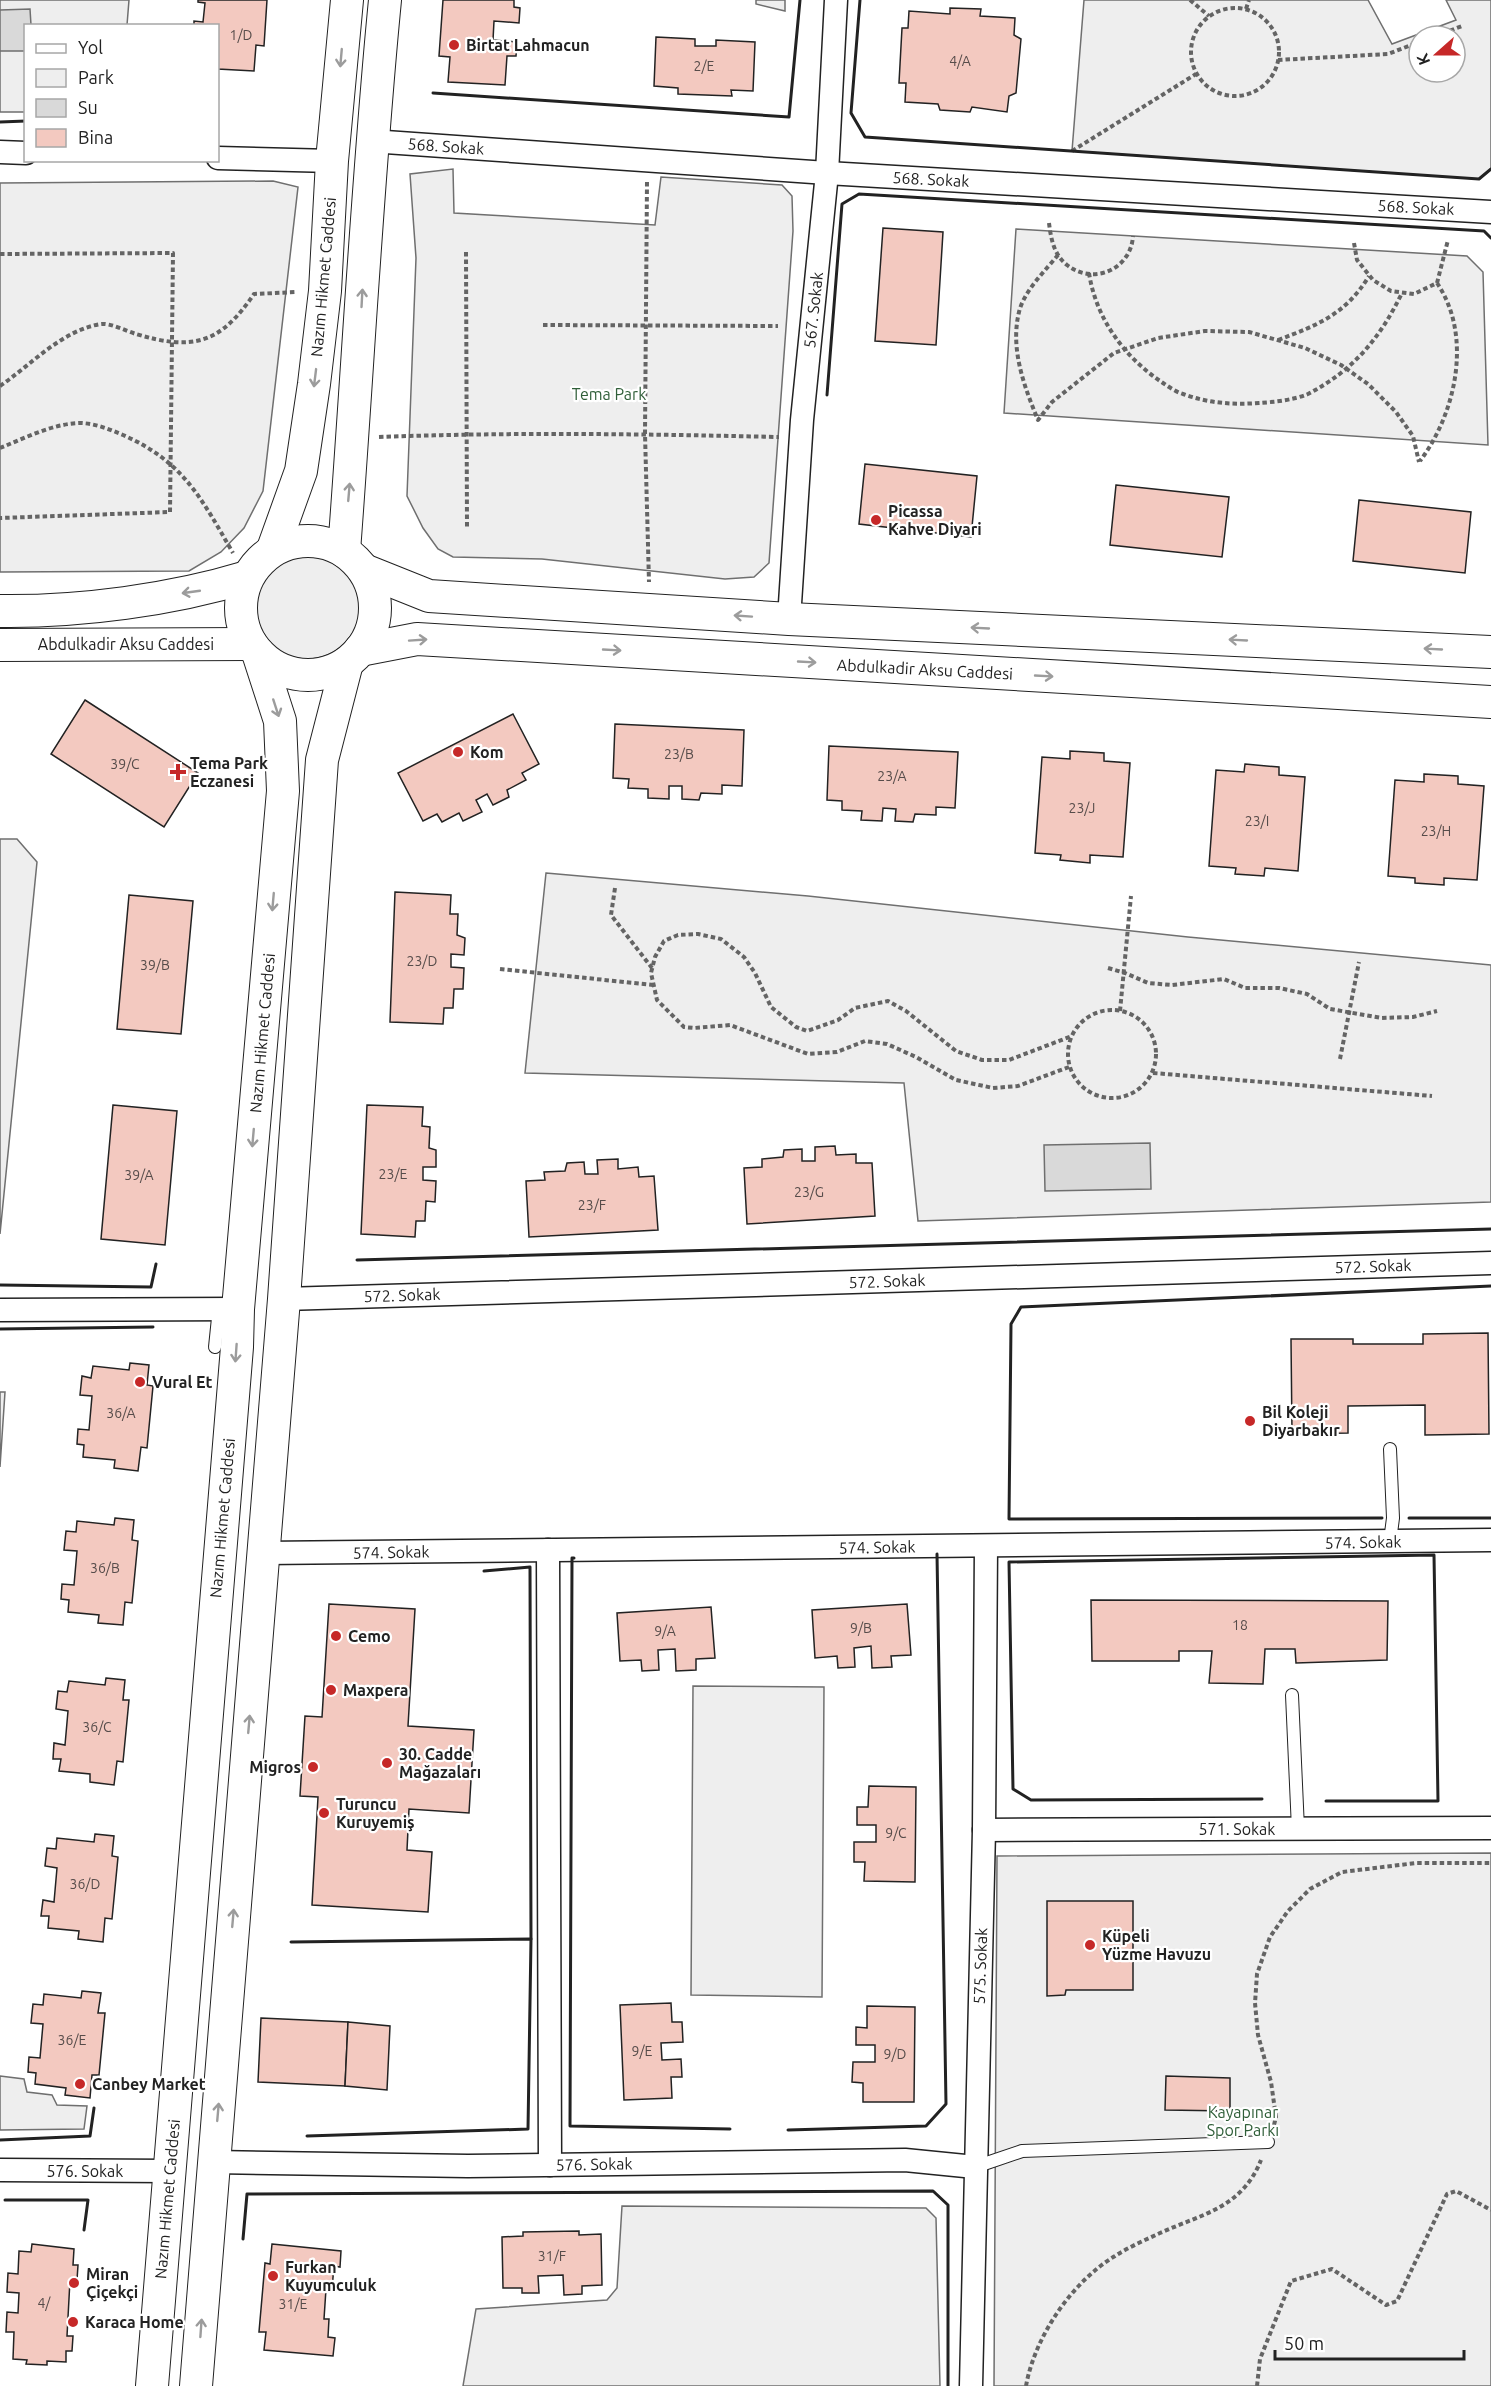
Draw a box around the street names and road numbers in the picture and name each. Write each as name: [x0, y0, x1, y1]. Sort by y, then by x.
street label: 568. Sokak: [407, 134, 485, 158]
street label: 568. Sokak: [892, 168, 970, 190]
street label: Nazım Hikmet Caddesi: [307, 196, 339, 358]
street label: 568. Sokak: [1377, 196, 1455, 218]
street label: 567. Sokak: [800, 271, 826, 349]
street label: Abdulkadir Aksu Caddesi: [38, 635, 214, 653]
street label: Abdulkadir Aksu Caddesi: [836, 655, 1014, 683]
street label: Nazım Hikmet Caddesi: [246, 952, 278, 1114]
street label: 572. Sokak: [1334, 1256, 1412, 1276]
street label: 572. Sokak: [848, 1271, 926, 1291]
street label: 572. Sokak: [363, 1285, 441, 1305]
street label: Nazım Hikmet Caddesi: [206, 1437, 238, 1599]
street label: 574. Sokak: [1324, 1532, 1402, 1552]
street label: 574. Sokak: [838, 1537, 916, 1557]
street label: 574. Sokak: [352, 1542, 430, 1562]
street label: 571. Sokak: [1199, 1820, 1275, 1838]
street label: 575. Sokak: [970, 1927, 990, 2005]
street label: Nazım Hikmet Caddesi: [151, 2118, 183, 2280]
street label: 576. Sokak: [555, 2154, 633, 2174]
street label: 576. Sokak: [47, 2162, 123, 2180]

